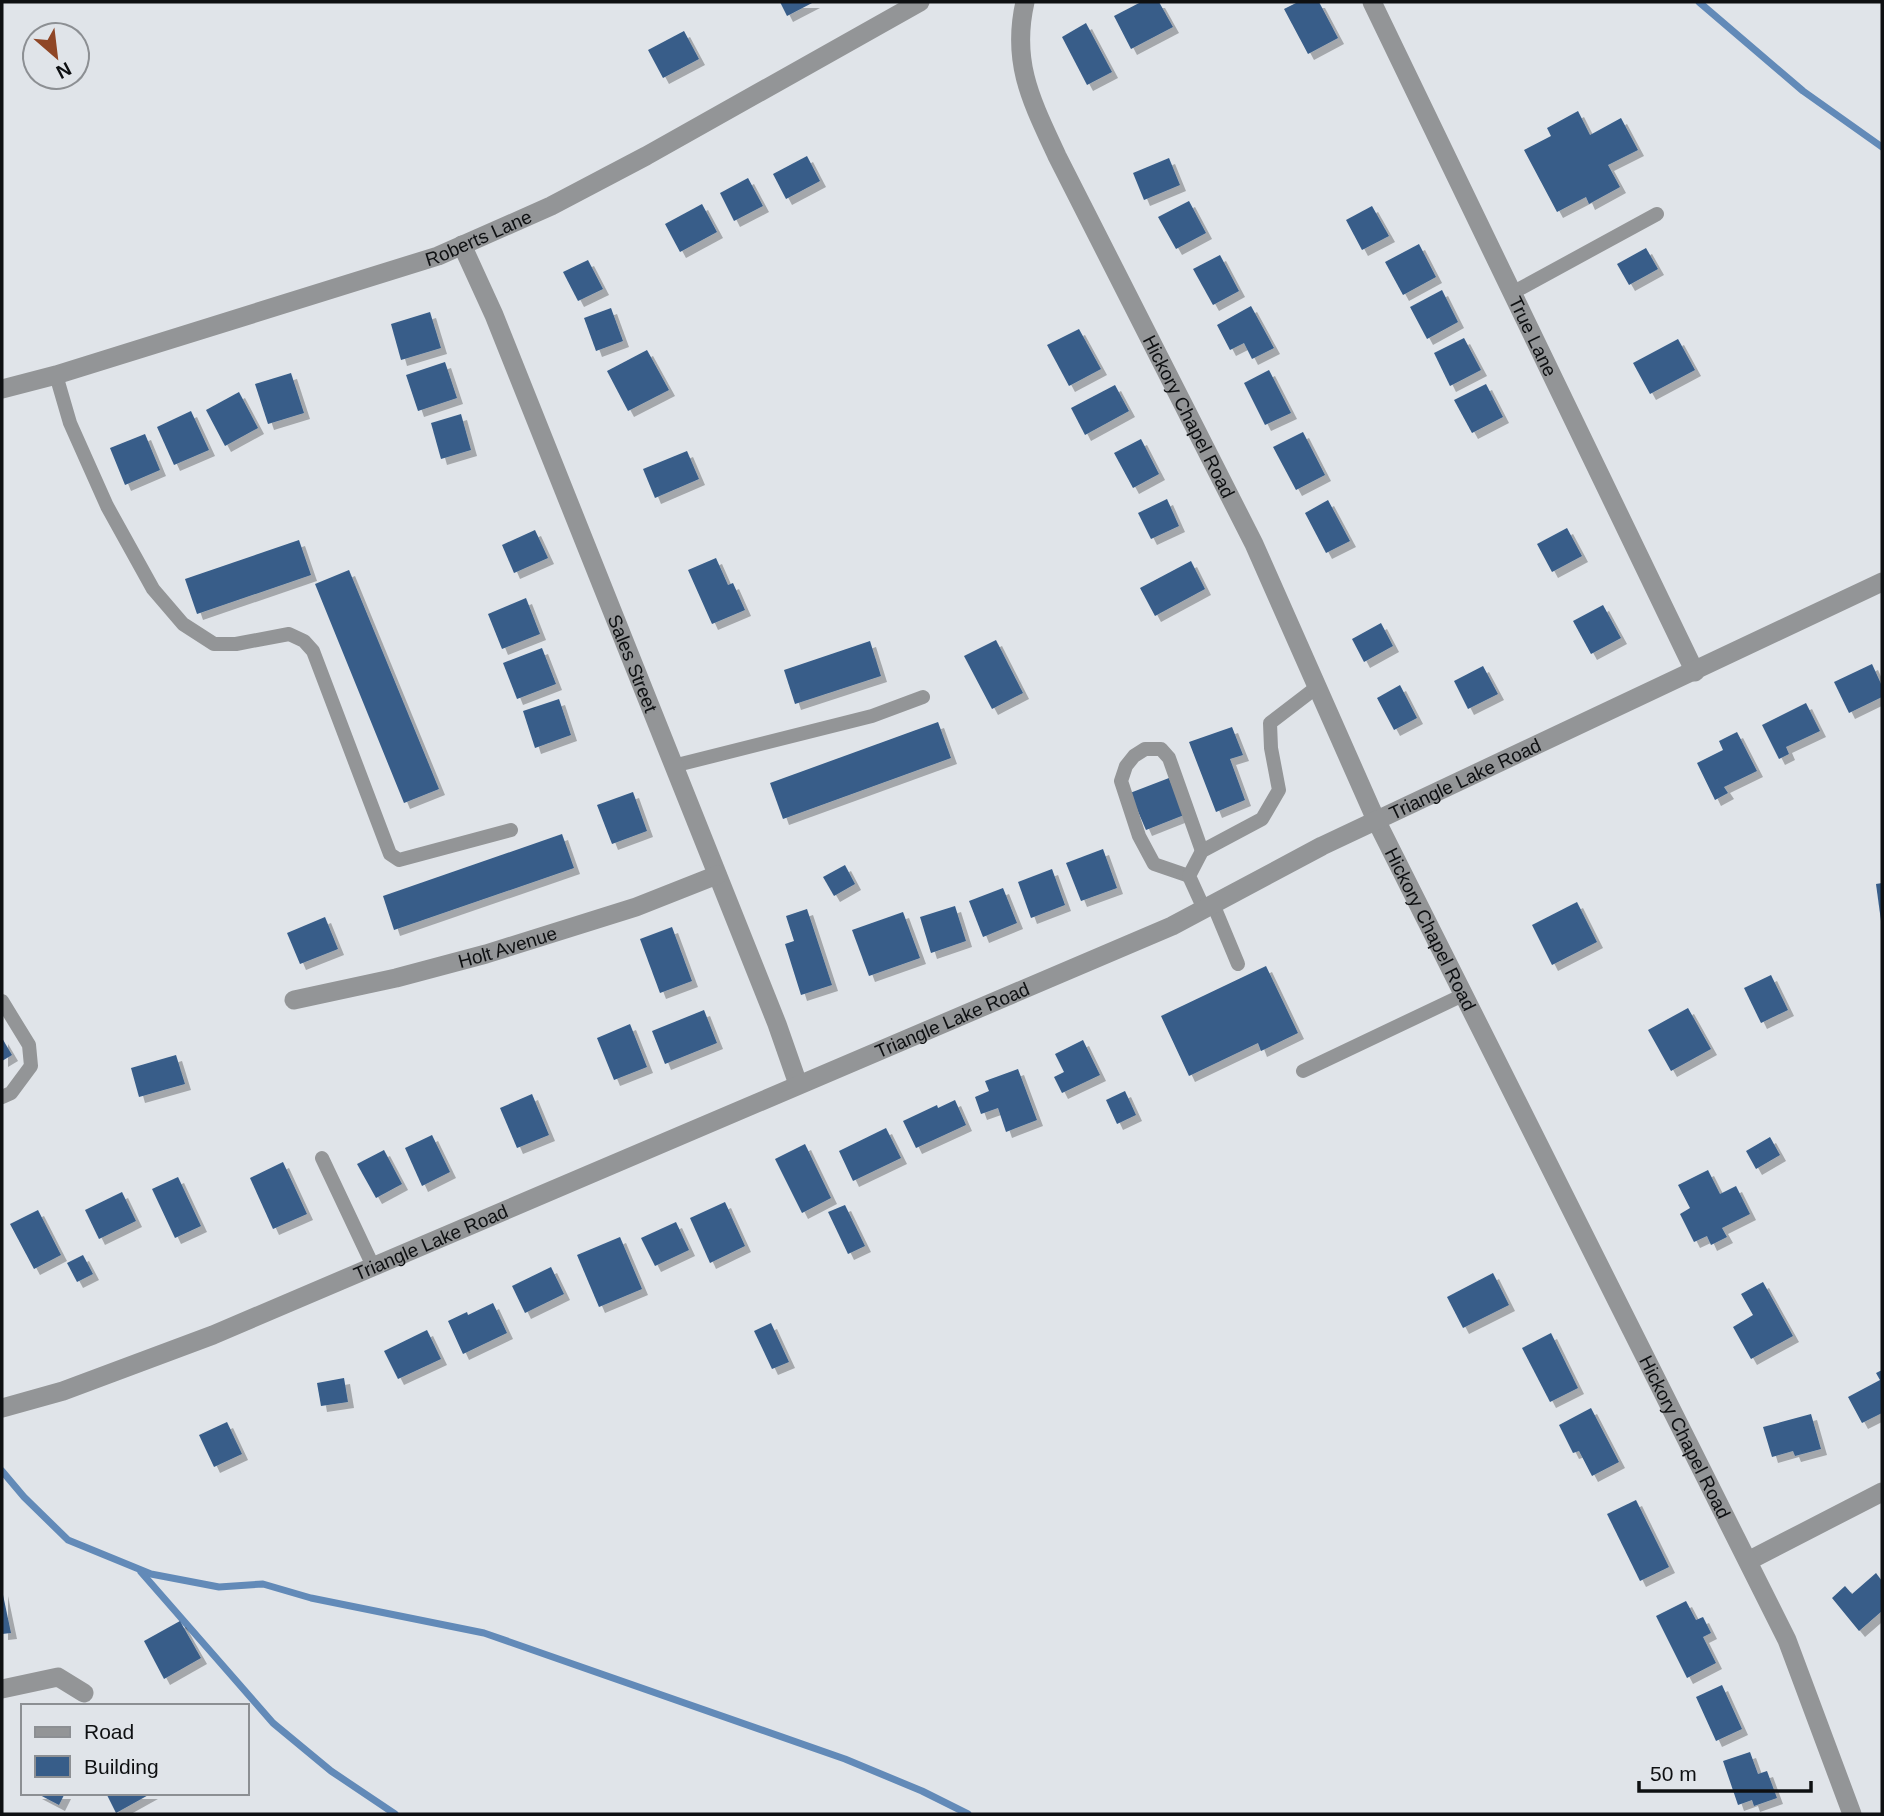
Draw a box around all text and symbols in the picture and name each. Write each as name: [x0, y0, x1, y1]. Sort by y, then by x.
north arrow: [21, 21, 91, 91]
text: N: [53, 58, 75, 83]
street label: Roberts Lane: [423, 206, 535, 270]
street label: True Lane: [1505, 293, 1561, 380]
street label: Hickory Chapel Road: [1139, 332, 1239, 501]
street label: Sales Street: [604, 611, 662, 716]
street label: Triangle Lake Road: [1386, 734, 1544, 824]
street label: Hickory Chapel Road: [1381, 844, 1480, 1014]
street label: Holt Avenue: [456, 922, 560, 972]
street label: Triangle Lake Road: [872, 978, 1032, 1062]
street label: Triangle Lake Road: [351, 1201, 511, 1285]
street label: Hickory Chapel Road: [1635, 1352, 1734, 1522]
legend: [21, 1704, 248, 1795]
text: Road: [84, 1720, 134, 1743]
scale bar: [1639, 1750, 1811, 1794]
text: Building: [84, 1755, 159, 1778]
text: 50 m: [1650, 1762, 1697, 1785]

